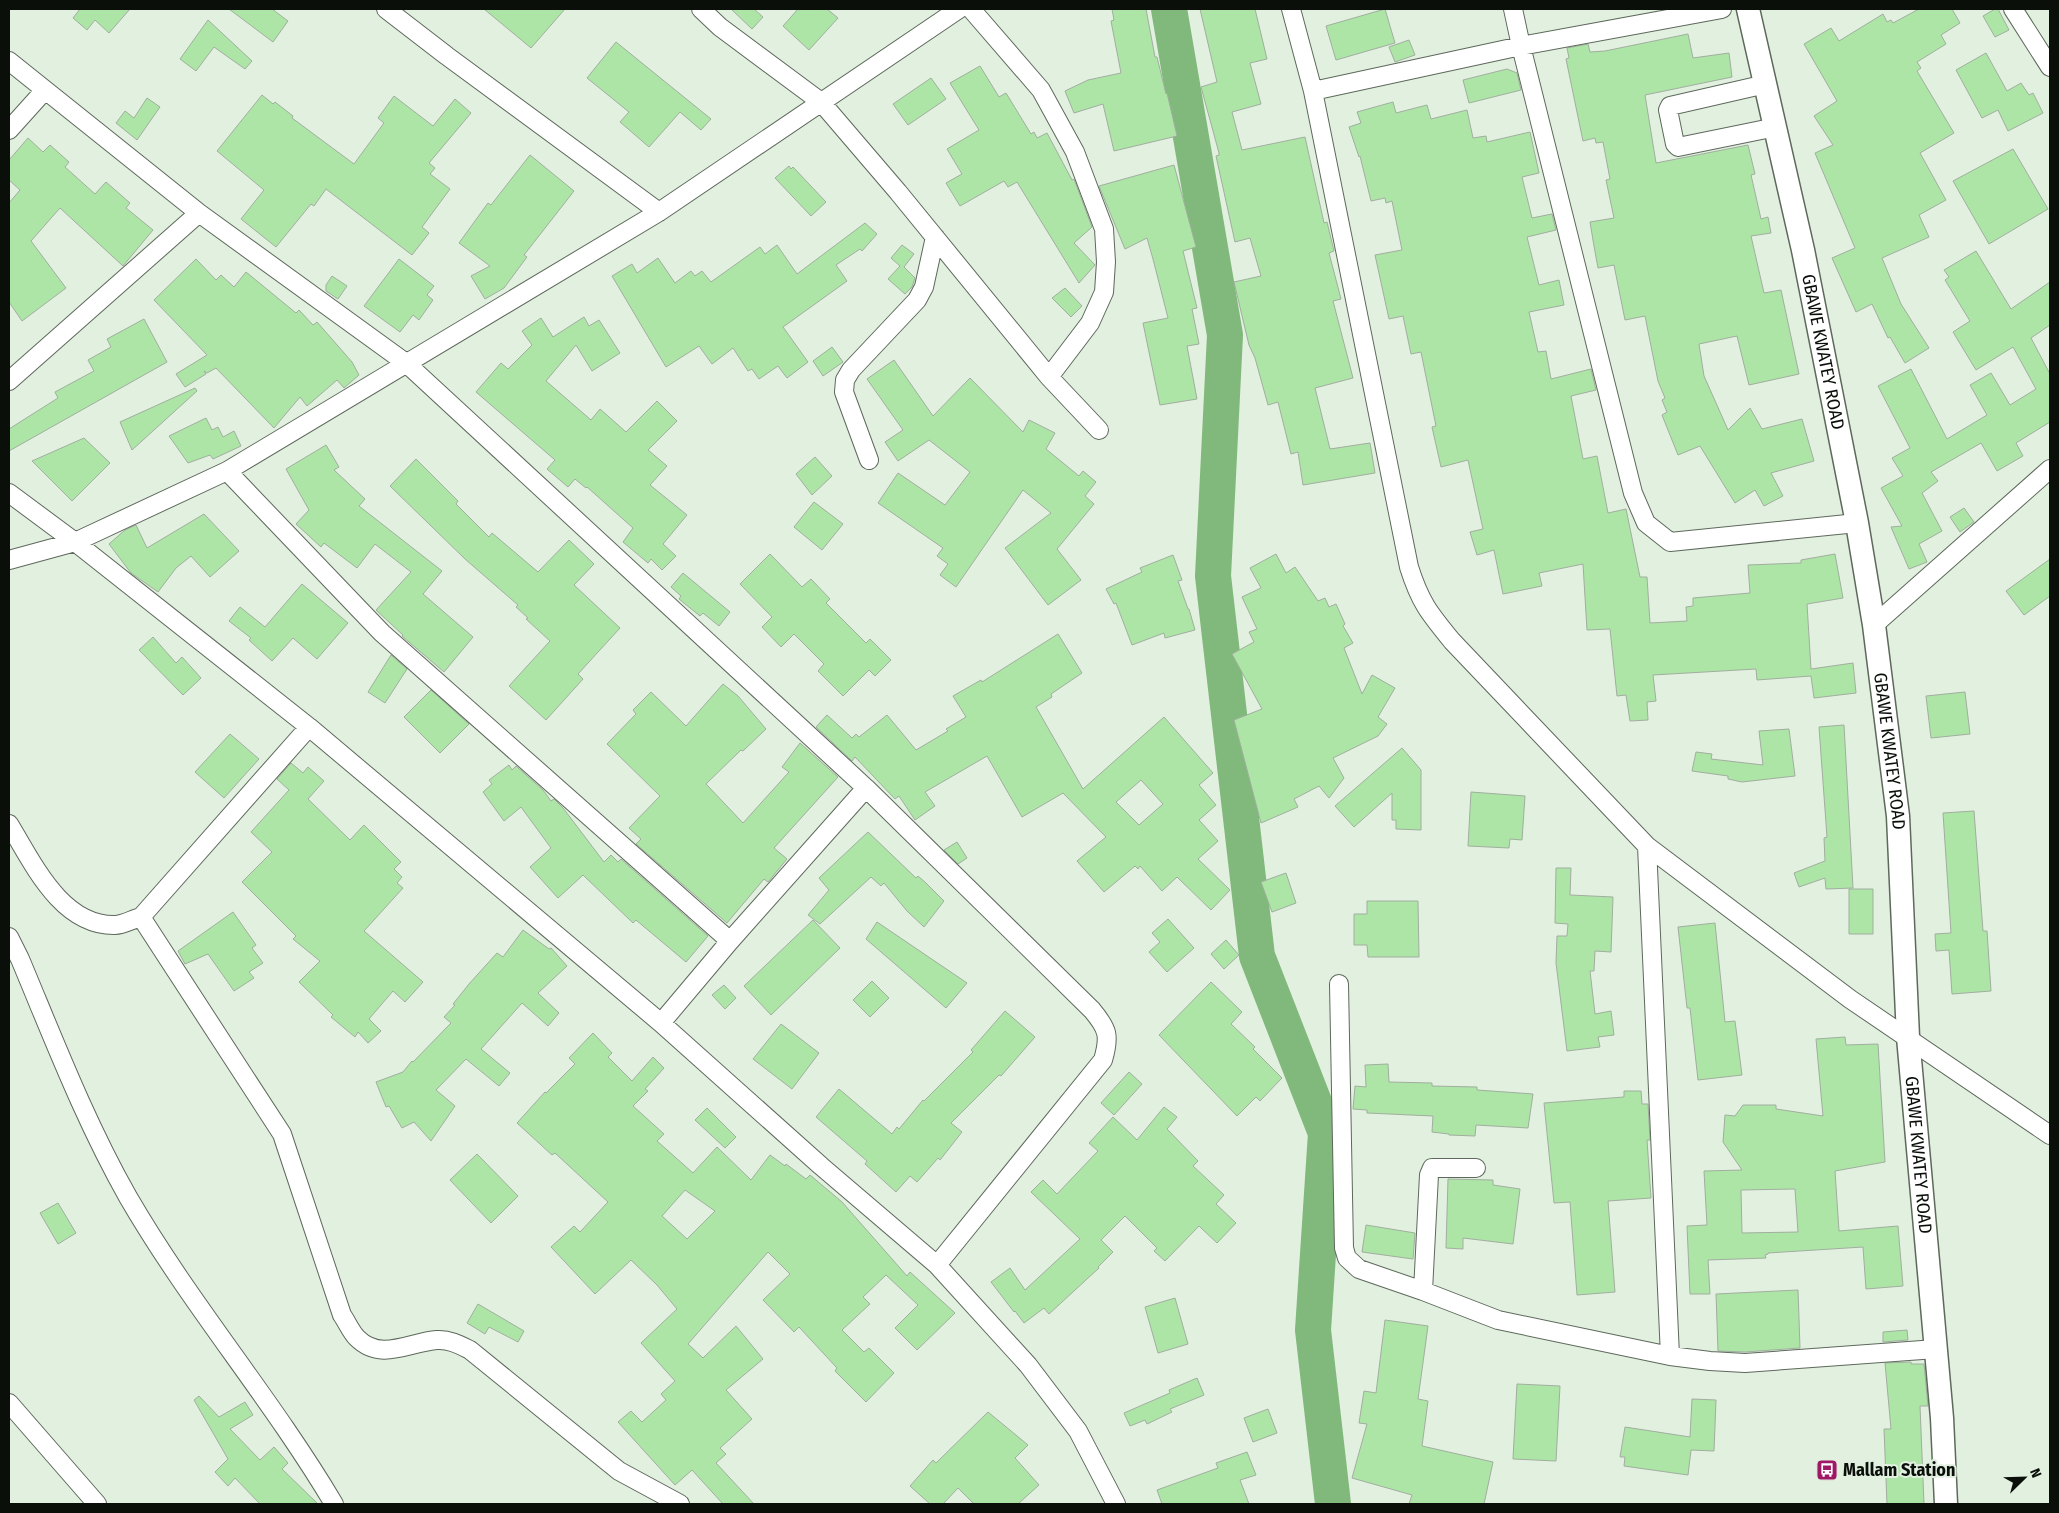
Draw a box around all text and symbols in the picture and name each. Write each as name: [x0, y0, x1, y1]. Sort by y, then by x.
street label: GBAWE KWATEY ROAD: [1797, 272, 1849, 431]
street label: GBAWE KWATEY ROAD: [1869, 671, 1910, 830]
street label: GBAWE KWATEY ROAD: [1901, 1075, 1936, 1235]
north arrow: [1999, 1453, 2049, 1503]
bus stop icon: Mallam Station: [1815, 1458, 1839, 1482]
place label: Mallam Station: [1843, 1459, 1955, 1481]
text: N: [2026, 1466, 2045, 1480]

